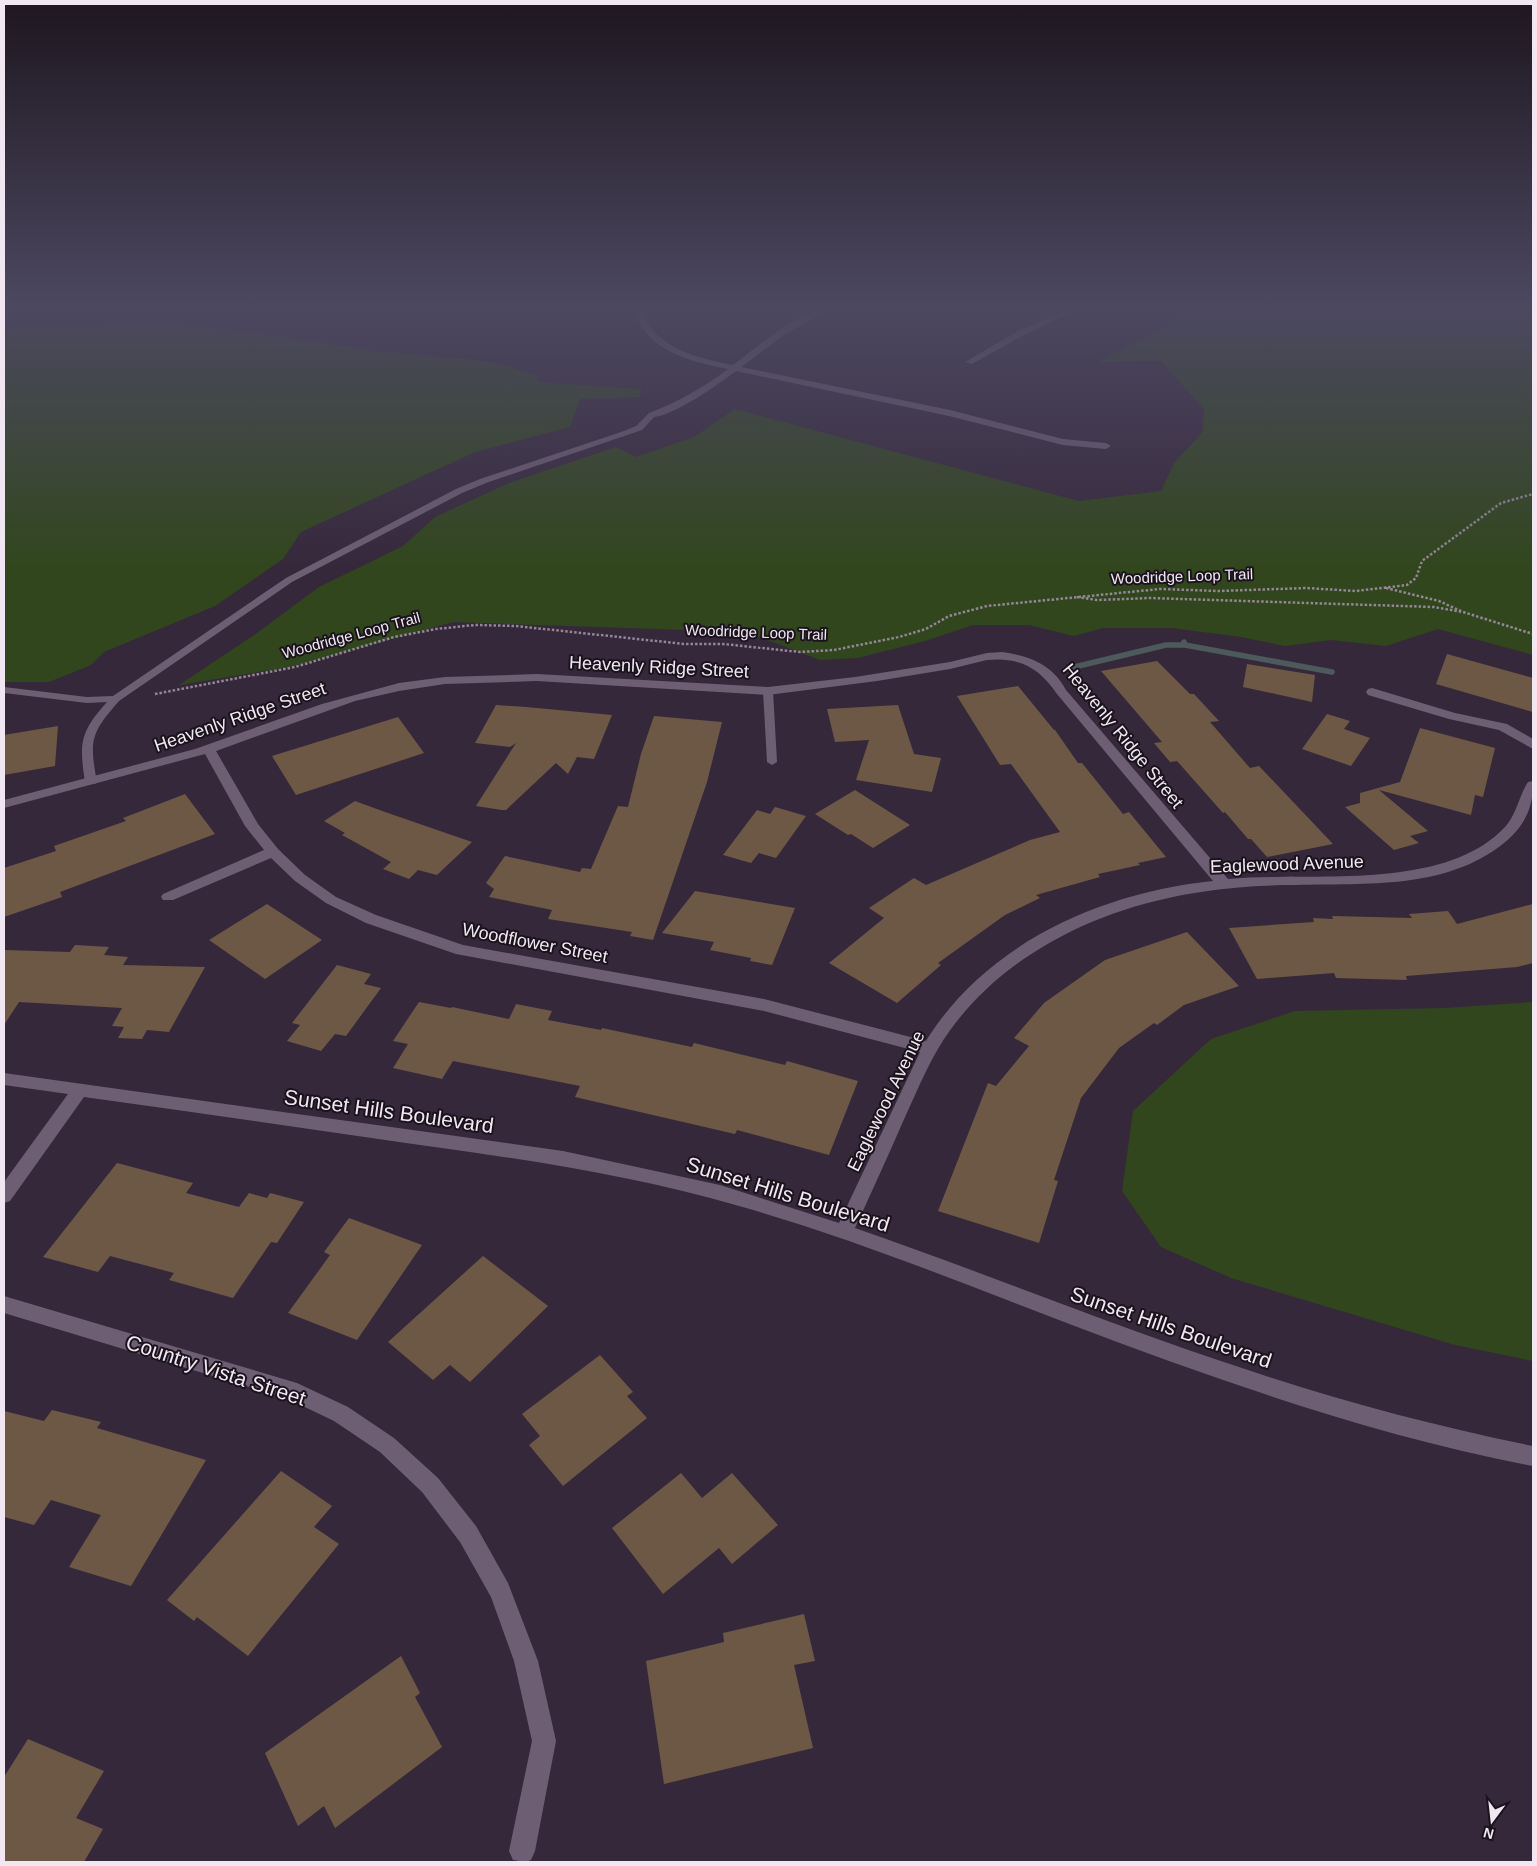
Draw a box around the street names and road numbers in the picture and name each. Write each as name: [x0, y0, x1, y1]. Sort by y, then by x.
street label: Woodridge Loop Trail: [1111, 565, 1253, 587]
street label: Woodridge Loop Trail: [280, 608, 422, 662]
street label: Woodridge Loop Trail: [685, 621, 827, 643]
street label: Heavenly Ridge Street: [569, 652, 749, 682]
street label: Heavenly Ridge Street: [1059, 660, 1187, 812]
street label: Heavenly Ridge Street: [152, 678, 328, 756]
street label: Eaglewood Avenue: [1210, 851, 1364, 877]
street label: Woodflower Street: [461, 919, 609, 967]
street label: Eaglewood Avenue: [843, 1027, 929, 1175]
street label: Sunset Hills Boulevard: [283, 1085, 495, 1137]
street label: Sunset Hills Boulevard: [684, 1152, 892, 1236]
street label: Sunset Hills Boulevard: [1067, 1282, 1275, 1372]
street label: Country Vista Street: [123, 1330, 309, 1410]

